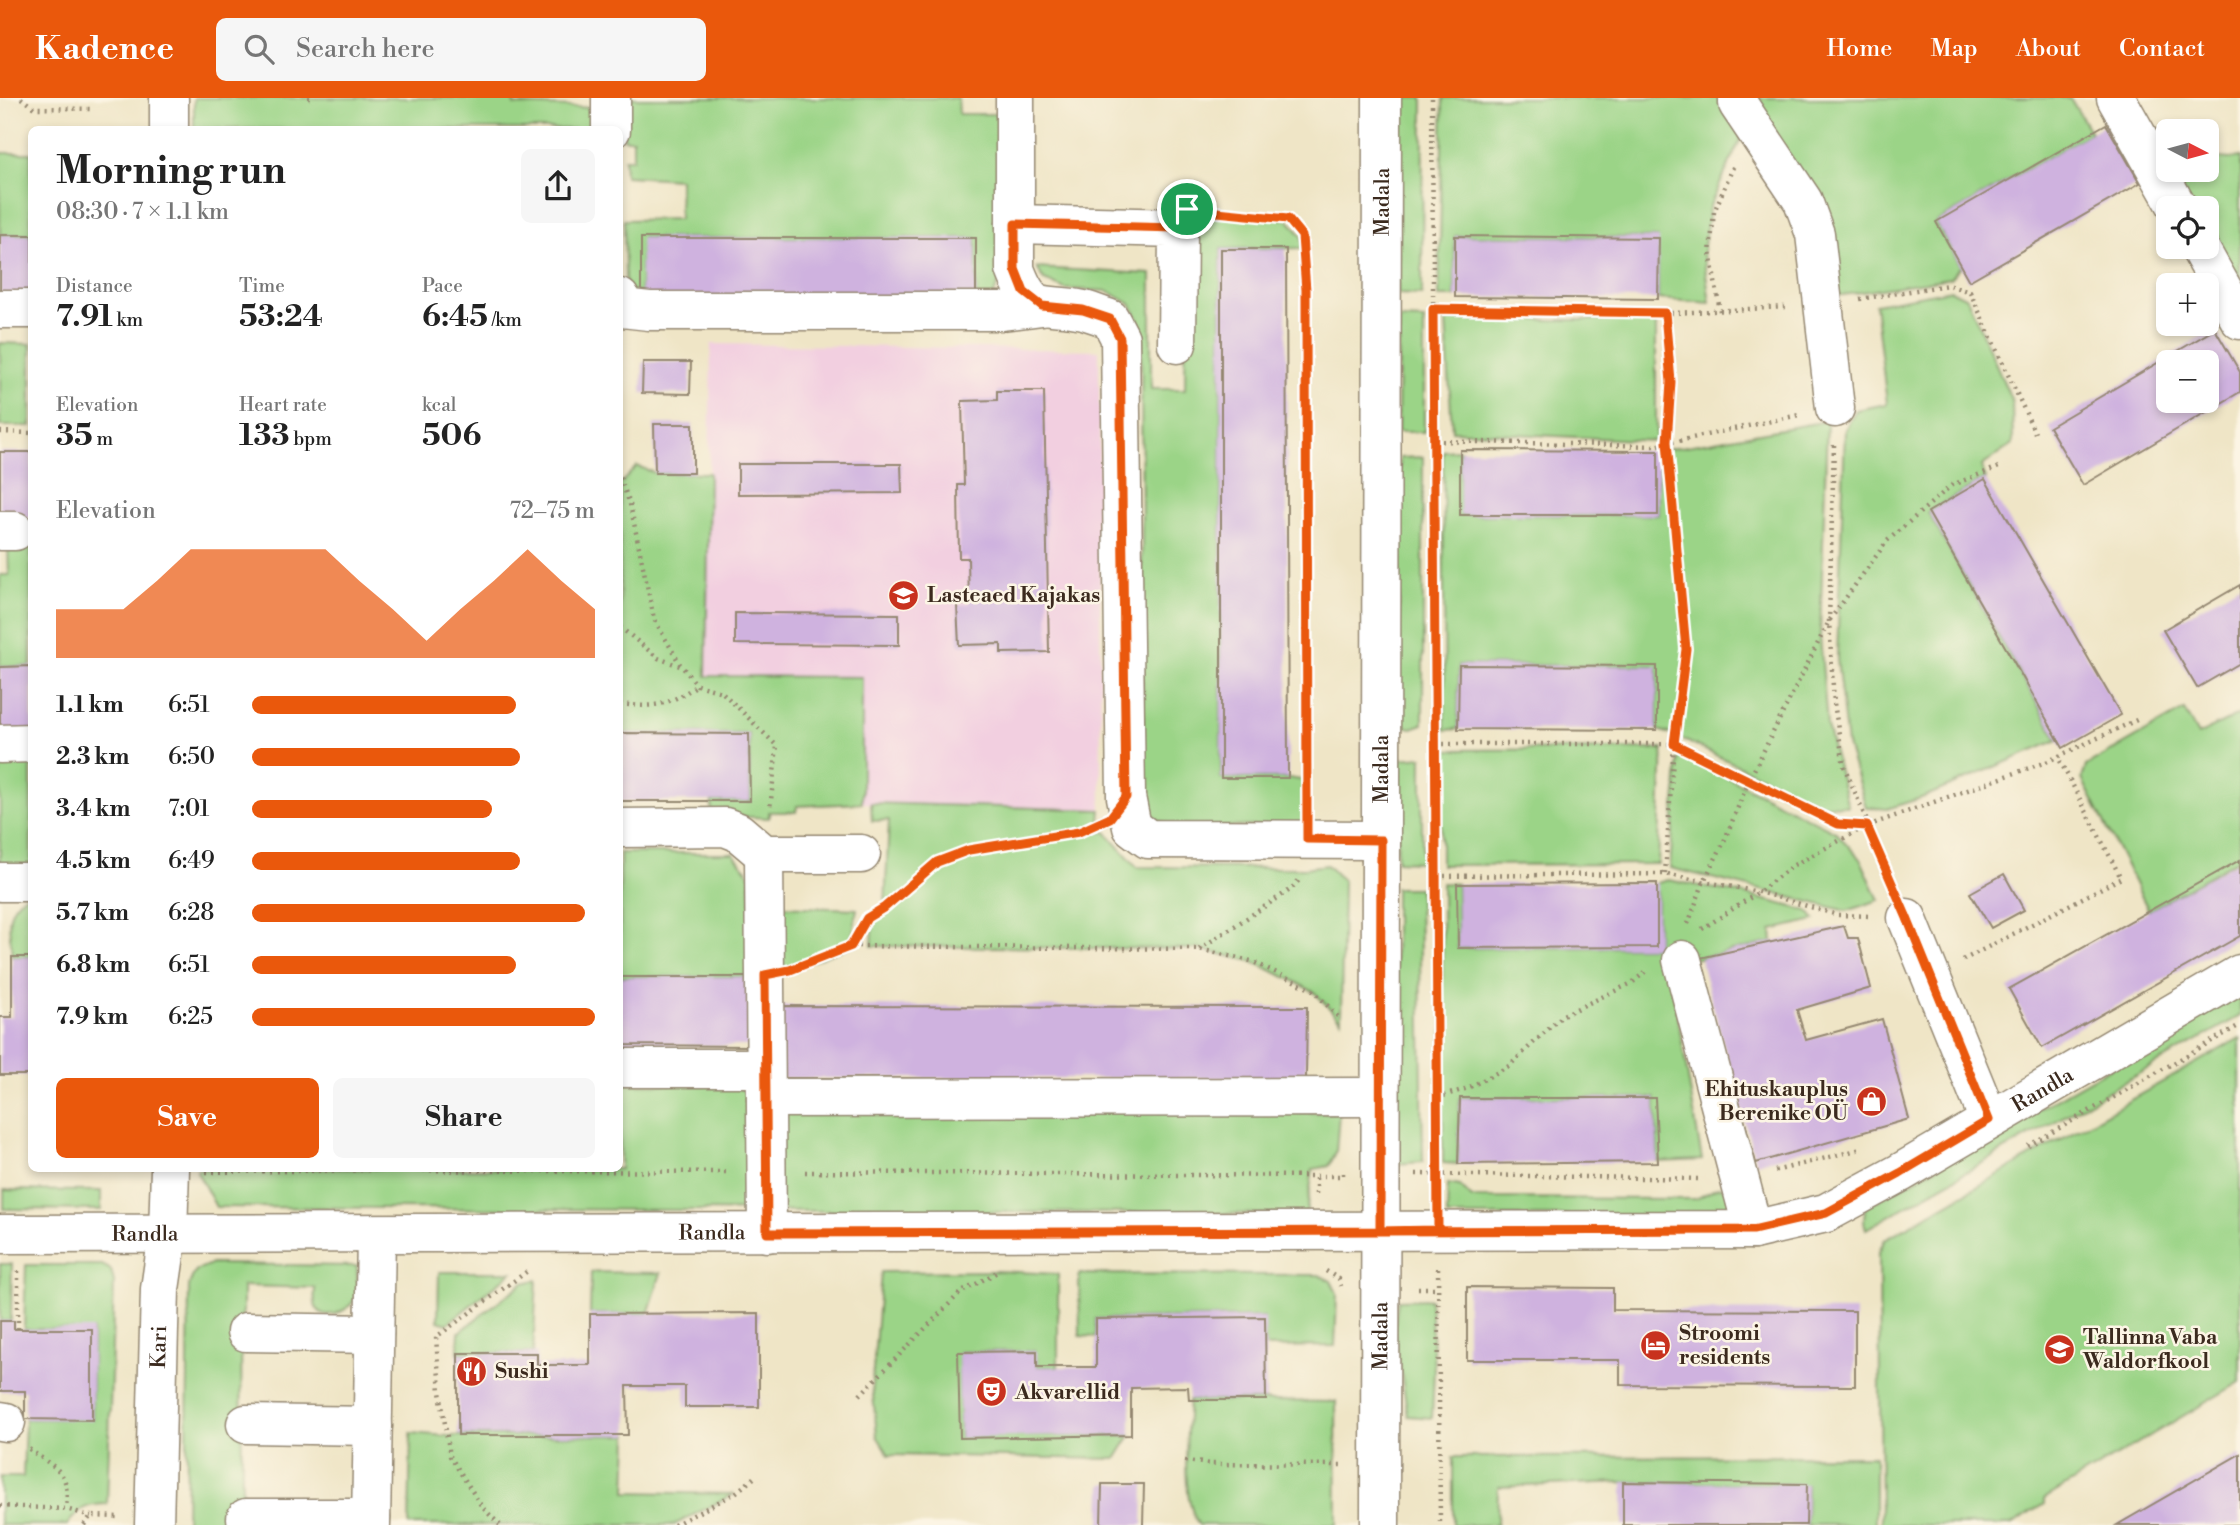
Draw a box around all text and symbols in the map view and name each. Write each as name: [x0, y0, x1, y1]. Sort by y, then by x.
search box: [216, 18, 706, 81]
text: Kadence: [35, 29, 174, 70]
icon: search: [240, 30, 278, 68]
text: Search here: [296, 33, 435, 65]
text: Home: [1827, 34, 1892, 64]
text: Map: [1930, 34, 1978, 64]
text: About: [2016, 34, 2081, 64]
text: Contact: [2119, 34, 2205, 64]
north arrow: [2156, 119, 2219, 182]
map controls: [2156, 119, 2219, 413]
text: Morning run: [56, 148, 286, 195]
button: share: [521, 149, 595, 223]
street label: Madala: [1370, 167, 1396, 236]
pin: [1157, 179, 1217, 239]
icon: arrive: [1168, 190, 1206, 228]
button: locate: [2156, 196, 2219, 259]
text: 08:30 · 7 × 1.1 km: [56, 198, 229, 226]
button: +: [2156, 273, 2219, 336]
text: Distance: [56, 274, 133, 298]
text: Time: [239, 274, 285, 298]
text: Pace: [422, 274, 463, 298]
text: 7.91: [56, 298, 113, 336]
text: 53:24: [239, 298, 323, 336]
text: 6:45: [422, 298, 488, 336]
text: km: [113, 308, 143, 332]
text: /km: [488, 308, 522, 332]
button: −: [2156, 350, 2219, 413]
text: Elevation: [56, 393, 138, 417]
text: Heart rate: [239, 393, 327, 417]
text: kcal: [422, 393, 456, 417]
text: 35: [56, 417, 93, 455]
text: 133: [239, 417, 290, 455]
text: 506: [422, 417, 481, 455]
text: m: [93, 427, 113, 451]
text: bpm: [290, 427, 332, 451]
text: Elevation: [56, 497, 156, 525]
text: 72–75 m: [510, 497, 595, 525]
school or university icon: Lasteaed Kajakas: [887, 578, 921, 612]
place label: Lasteaed Kajakas: [927, 583, 1100, 609]
text: 1.1 km: [56, 691, 124, 719]
text: 6:51: [168, 691, 210, 719]
street label: Madala: [1369, 734, 1395, 803]
text: 2.3 km: [56, 743, 129, 771]
text: 6:50: [168, 743, 215, 771]
text: 3.4 km: [56, 795, 130, 823]
text: 7:01: [168, 795, 210, 823]
text: 4.5 km: [56, 847, 131, 875]
text: 6:49: [168, 847, 215, 875]
text: 5.7 km: [56, 899, 129, 927]
text: 6:28: [168, 899, 214, 927]
text: 6.8 km: [56, 951, 130, 979]
text: 6:51: [168, 951, 210, 979]
text: 7.9 km: [56, 1003, 128, 1031]
text: 6:25: [168, 1003, 213, 1031]
street label: Randla: [2007, 1062, 2079, 1119]
place label: Ehituskauplus Berenike OÜ: [1705, 1077, 1849, 1127]
button: Save: [56, 1078, 319, 1158]
button: Share: [333, 1078, 595, 1158]
shop icon: Ehituskauplus Berenike OÜ: [1854, 1084, 1888, 1118]
street label: Randla: [678, 1220, 746, 1246]
street label: Randla: [111, 1222, 179, 1248]
street label: Madala: [1368, 1301, 1394, 1370]
place label: Stroomi residents: [1679, 1321, 1770, 1371]
street label: Kari: [146, 1325, 173, 1369]
place label: Tallinna Vaba Waldorfkool: [2082, 1325, 2218, 1375]
hotel icon: Stroomi residents: [1639, 1328, 1673, 1362]
school or university icon: Tallinna Vaba Waldorfkool: [2043, 1332, 2077, 1366]
restaurant icon: Sushi: [455, 1354, 489, 1388]
place label: Sushi: [495, 1359, 549, 1385]
theatre icon: Akvarellid: [975, 1375, 1009, 1409]
place label: Akvarellid: [1014, 1380, 1120, 1406]

